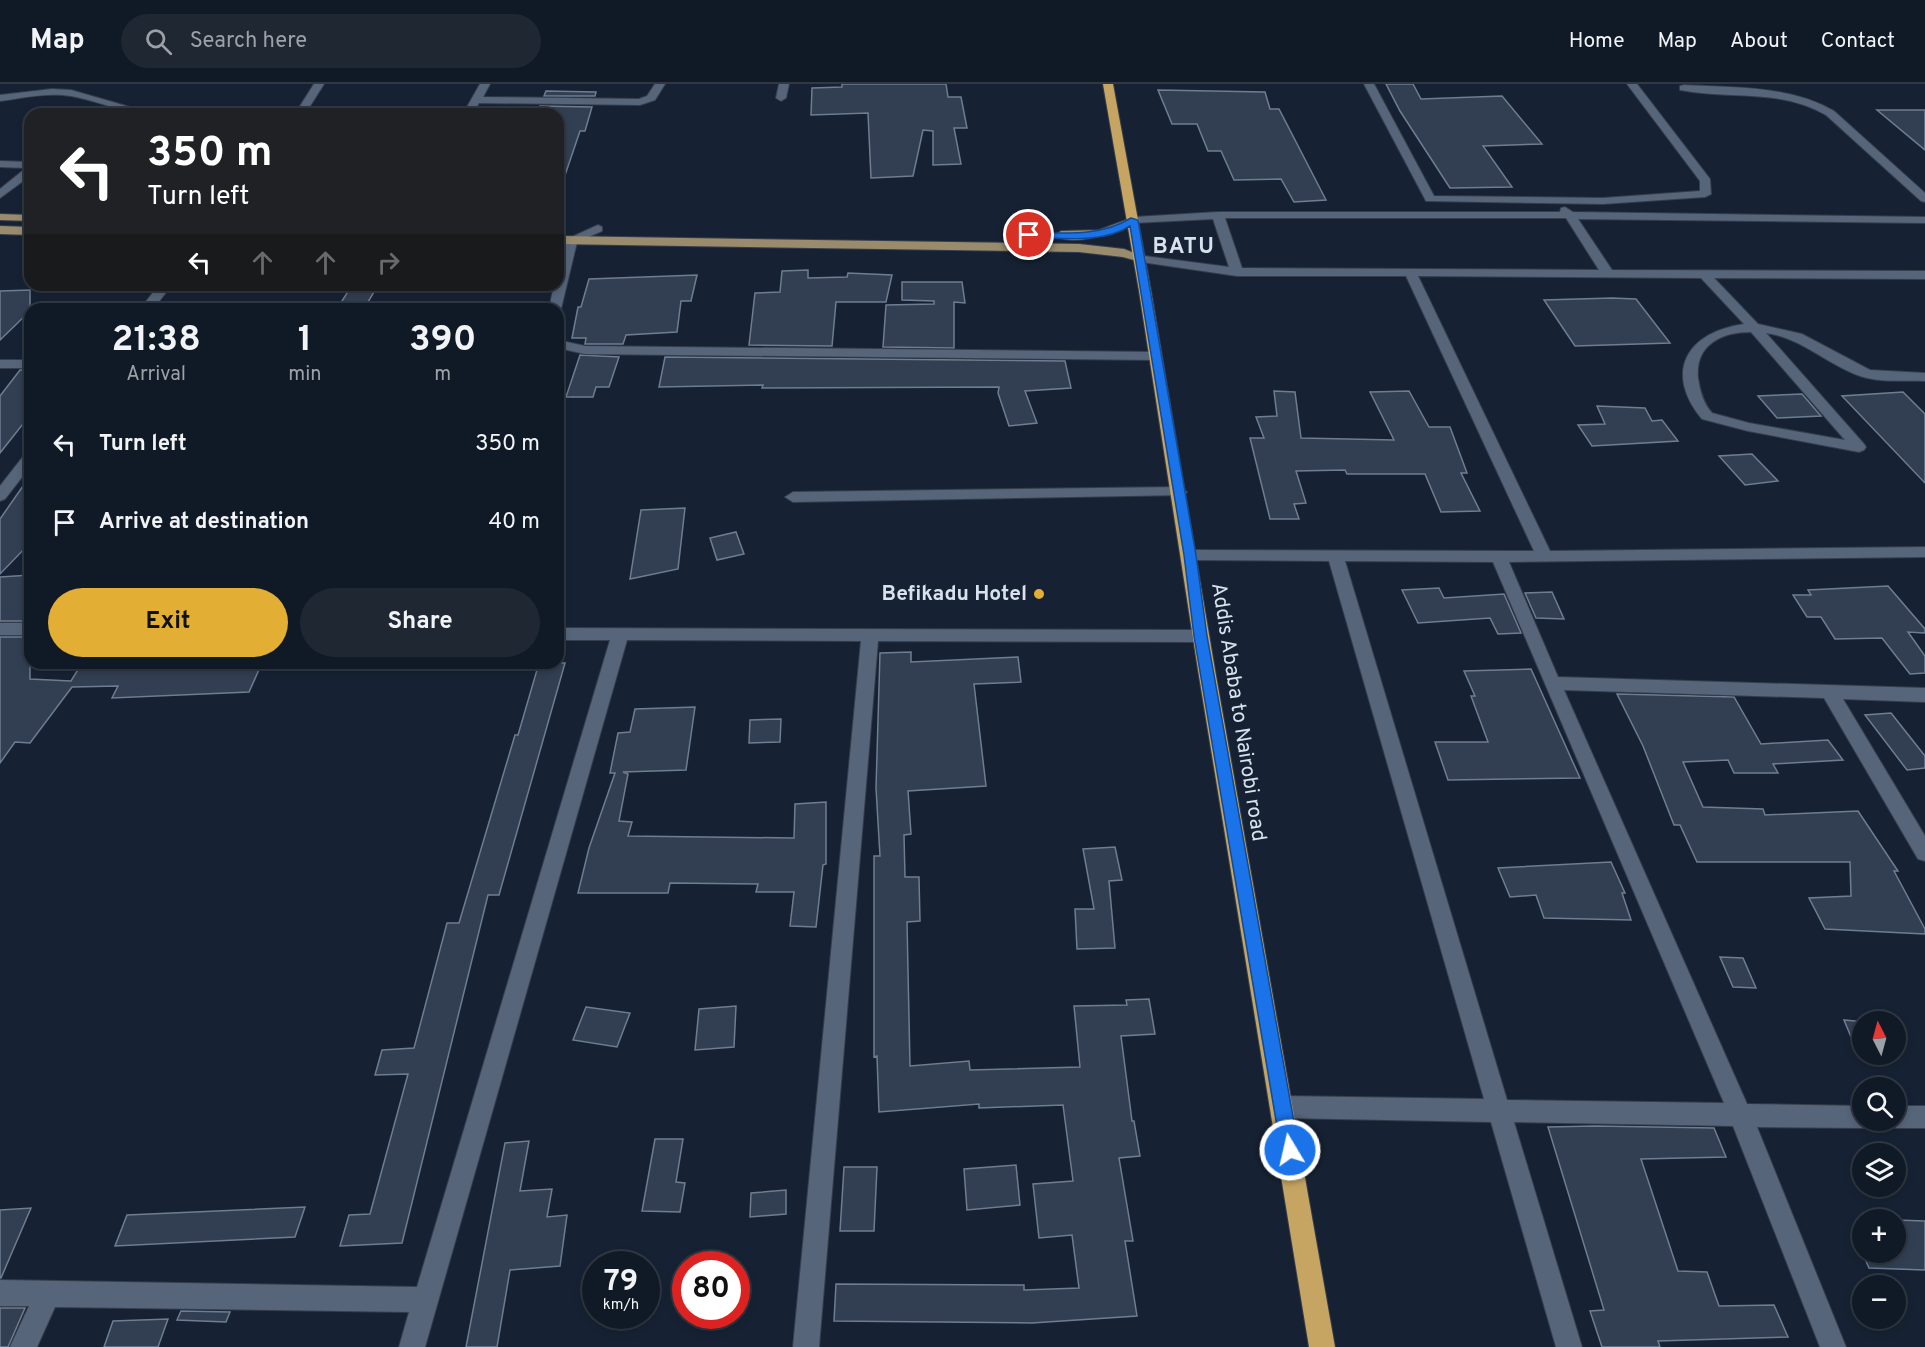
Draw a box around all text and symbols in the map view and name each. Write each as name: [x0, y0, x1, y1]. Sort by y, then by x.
search box: [121, 14, 541, 68]
text: Map: [30, 23, 85, 59]
icon: search: [142, 25, 175, 58]
text: Search here: [190, 28, 307, 55]
text: Home: [1569, 28, 1625, 55]
text: Map: [1658, 28, 1697, 55]
text: About: [1730, 28, 1788, 55]
text: Contact: [1821, 28, 1895, 55]
text: 350 m: [147, 128, 273, 181]
icon: left: [48, 132, 126, 210]
text: Turn left: [147, 180, 249, 214]
pin: [1003, 209, 1054, 260]
icon: arrive: [1012, 218, 1045, 251]
district label: BATU: [1153, 234, 1215, 261]
icon: left: [183, 246, 216, 279]
icon: ahead: [246, 246, 279, 279]
icon: ahead: [309, 246, 342, 279]
icon: right: [372, 246, 405, 279]
text: 21:38: [111, 318, 201, 364]
text: 1: [298, 318, 312, 364]
text: 390: [409, 318, 477, 364]
text: Arrival: [126, 362, 186, 388]
text: min: [288, 362, 322, 388]
text: m: [434, 362, 451, 388]
icon: left: [48, 428, 81, 461]
text: Turn left: [99, 431, 187, 458]
text: 350 m: [475, 431, 540, 458]
icon: arrive: [48, 506, 81, 539]
text: Arrive at destination: [99, 509, 309, 536]
text: 40 m: [488, 509, 540, 536]
place label: Befikadu Hotel: [882, 581, 1027, 608]
street label: Addis Ababa to Nairobi road: [1204, 581, 1272, 843]
marker: Befikadu Hotel: [1032, 587, 1046, 601]
button: Exit: [48, 588, 288, 657]
button: Share: [300, 588, 540, 657]
north arrow: [1852, 1011, 1906, 1065]
map controls: [1852, 1011, 1906, 1329]
button: search: [1852, 1077, 1906, 1131]
position arrow: [1258, 1118, 1322, 1182]
button: layers: [1852, 1143, 1906, 1197]
button: +: [1852, 1209, 1906, 1263]
speed limit sign: 80: [672, 1251, 750, 1329]
text: 79: [604, 1264, 638, 1301]
button: −: [1852, 1275, 1906, 1329]
text: km/h: [603, 1296, 639, 1315]

